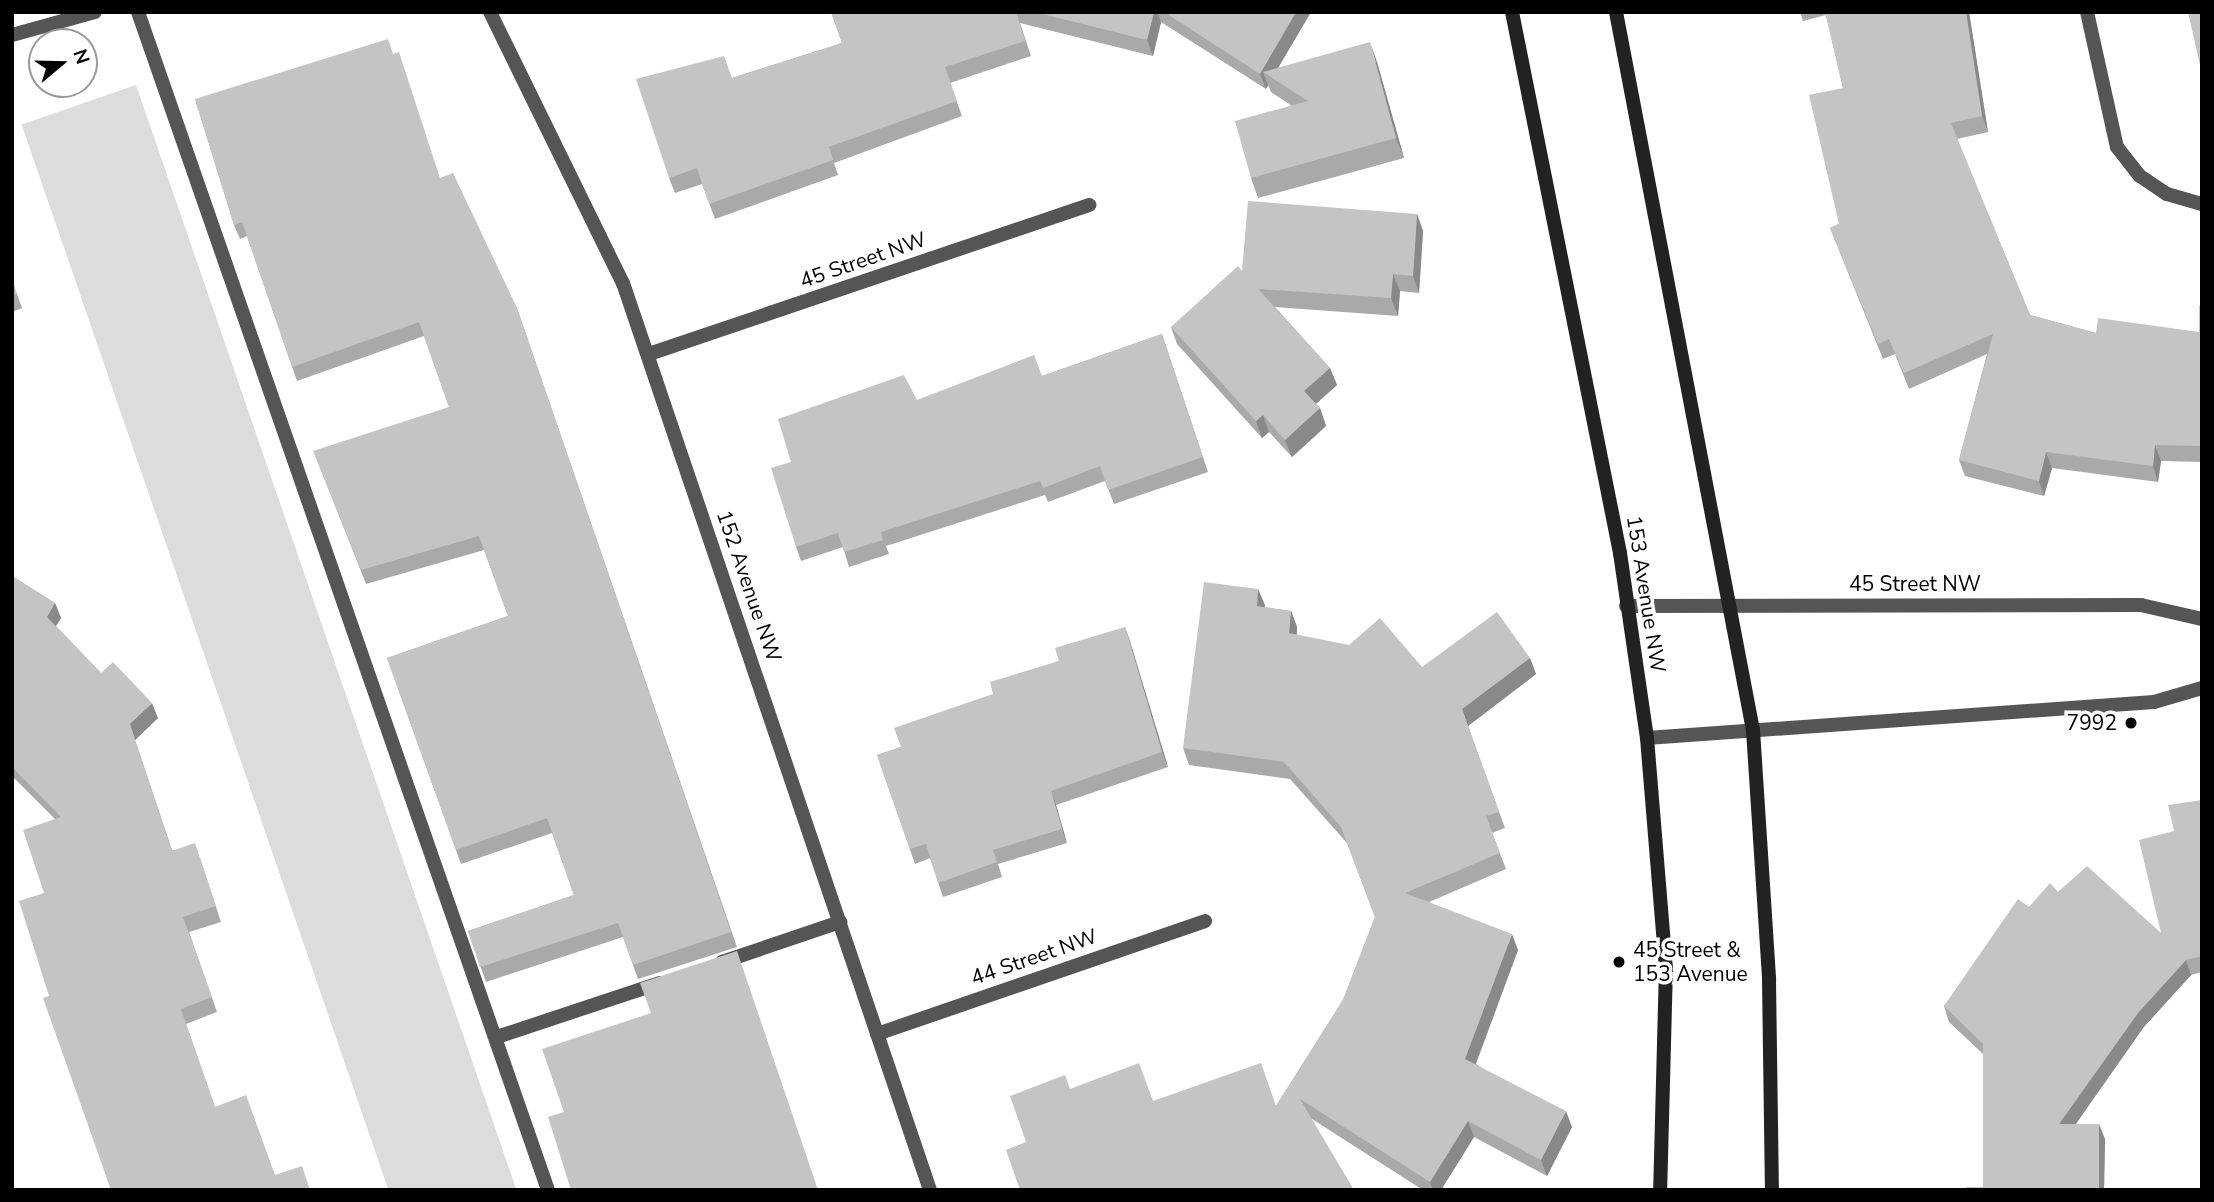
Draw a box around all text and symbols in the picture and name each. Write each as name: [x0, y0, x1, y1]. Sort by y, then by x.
north arrow: [28, 28, 98, 98]
text: N: [66, 46, 96, 68]
street label: 45 Street NW: [797, 227, 929, 293]
street label: 152 Avenue NW: [711, 507, 787, 665]
street label: 153 Avenue NW: [1621, 514, 1671, 674]
street label: 45 Street NW: [1849, 571, 1981, 597]
place label: 7992: [2067, 710, 2117, 736]
marker: 7992: [2123, 715, 2139, 731]
street label: 44 Street NW: [968, 924, 1100, 990]
place label: 45 Street & 153 Avenue: [1633, 937, 1748, 987]
marker: 45 Street & 153 Avenue: [1611, 954, 1627, 970]

